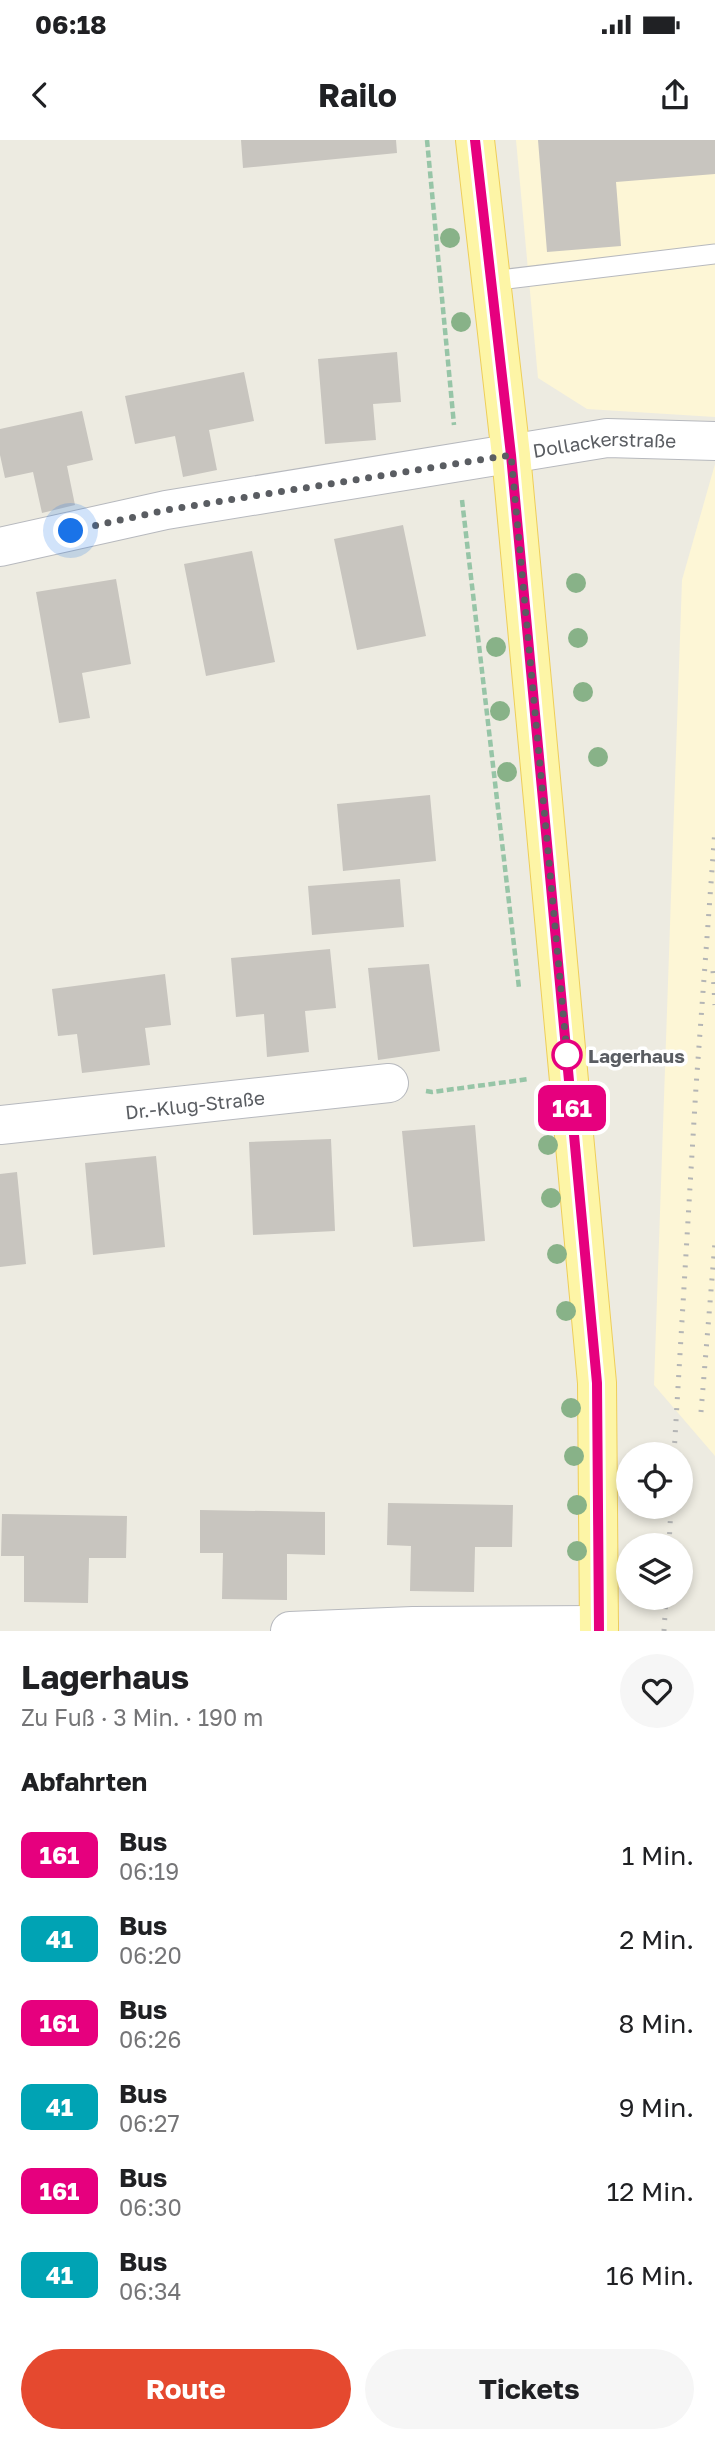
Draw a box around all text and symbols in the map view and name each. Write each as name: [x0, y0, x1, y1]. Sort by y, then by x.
text: 06:18: [35, 9, 107, 40]
icon: back: [21, 76, 59, 114]
text: Railo: [318, 76, 397, 114]
icon: share: [656, 76, 694, 114]
street label: Dollackerstraße: [531, 426, 677, 461]
your location: [53, 513, 88, 548]
marker: Lagerhaus: [552, 1040, 582, 1070]
place label: Lagerhaus: [588, 1044, 685, 1067]
street label: Dr.-Klug-Straße: [124, 1085, 266, 1123]
line badge: 161: [532, 1085, 612, 1131]
text: 161: [552, 1093, 592, 1122]
map controls: [616, 1442, 693, 1610]
button: locate: [616, 1442, 693, 1519]
button: layers: [616, 1533, 693, 1610]
button: heart: [620, 1654, 694, 1728]
text: Lagerhaus: [21, 1657, 189, 1696]
text: Zu Fuß · 3 Min. · 190 m: [21, 1703, 263, 1731]
text: Abfahrten: [21, 1766, 147, 1797]
text: Bus: [119, 1826, 167, 1857]
text: 161: [40, 1840, 79, 1869]
text: 1 Min.: [622, 1840, 694, 1871]
text: 06:19: [119, 1857, 179, 1885]
text: Bus: [119, 1910, 167, 1941]
text: 41: [46, 1924, 73, 1953]
text: 2 Min.: [619, 1924, 694, 1955]
text: 06:20: [119, 1941, 182, 1969]
text: Bus: [119, 1994, 167, 2025]
text: 161: [40, 2008, 79, 2037]
text: 8 Min.: [619, 2008, 694, 2039]
text: 06:26: [119, 2025, 181, 2053]
text: Bus: [119, 2078, 167, 2109]
text: 41: [46, 2092, 73, 2121]
text: 9 Min.: [619, 2092, 694, 2123]
text: 06:27: [119, 2109, 180, 2137]
text: Bus: [119, 2162, 167, 2193]
text: 161: [40, 2176, 79, 2205]
text: 12 Min.: [607, 2176, 694, 2207]
text: 06:30: [119, 2193, 182, 2221]
text: Bus: [119, 2246, 167, 2277]
text: 41: [46, 2260, 73, 2289]
text: 16 Min.: [606, 2260, 694, 2291]
text: 06:34: [119, 2277, 182, 2305]
button: Route: [21, 2349, 351, 2429]
button: Tickets: [365, 2349, 694, 2429]

